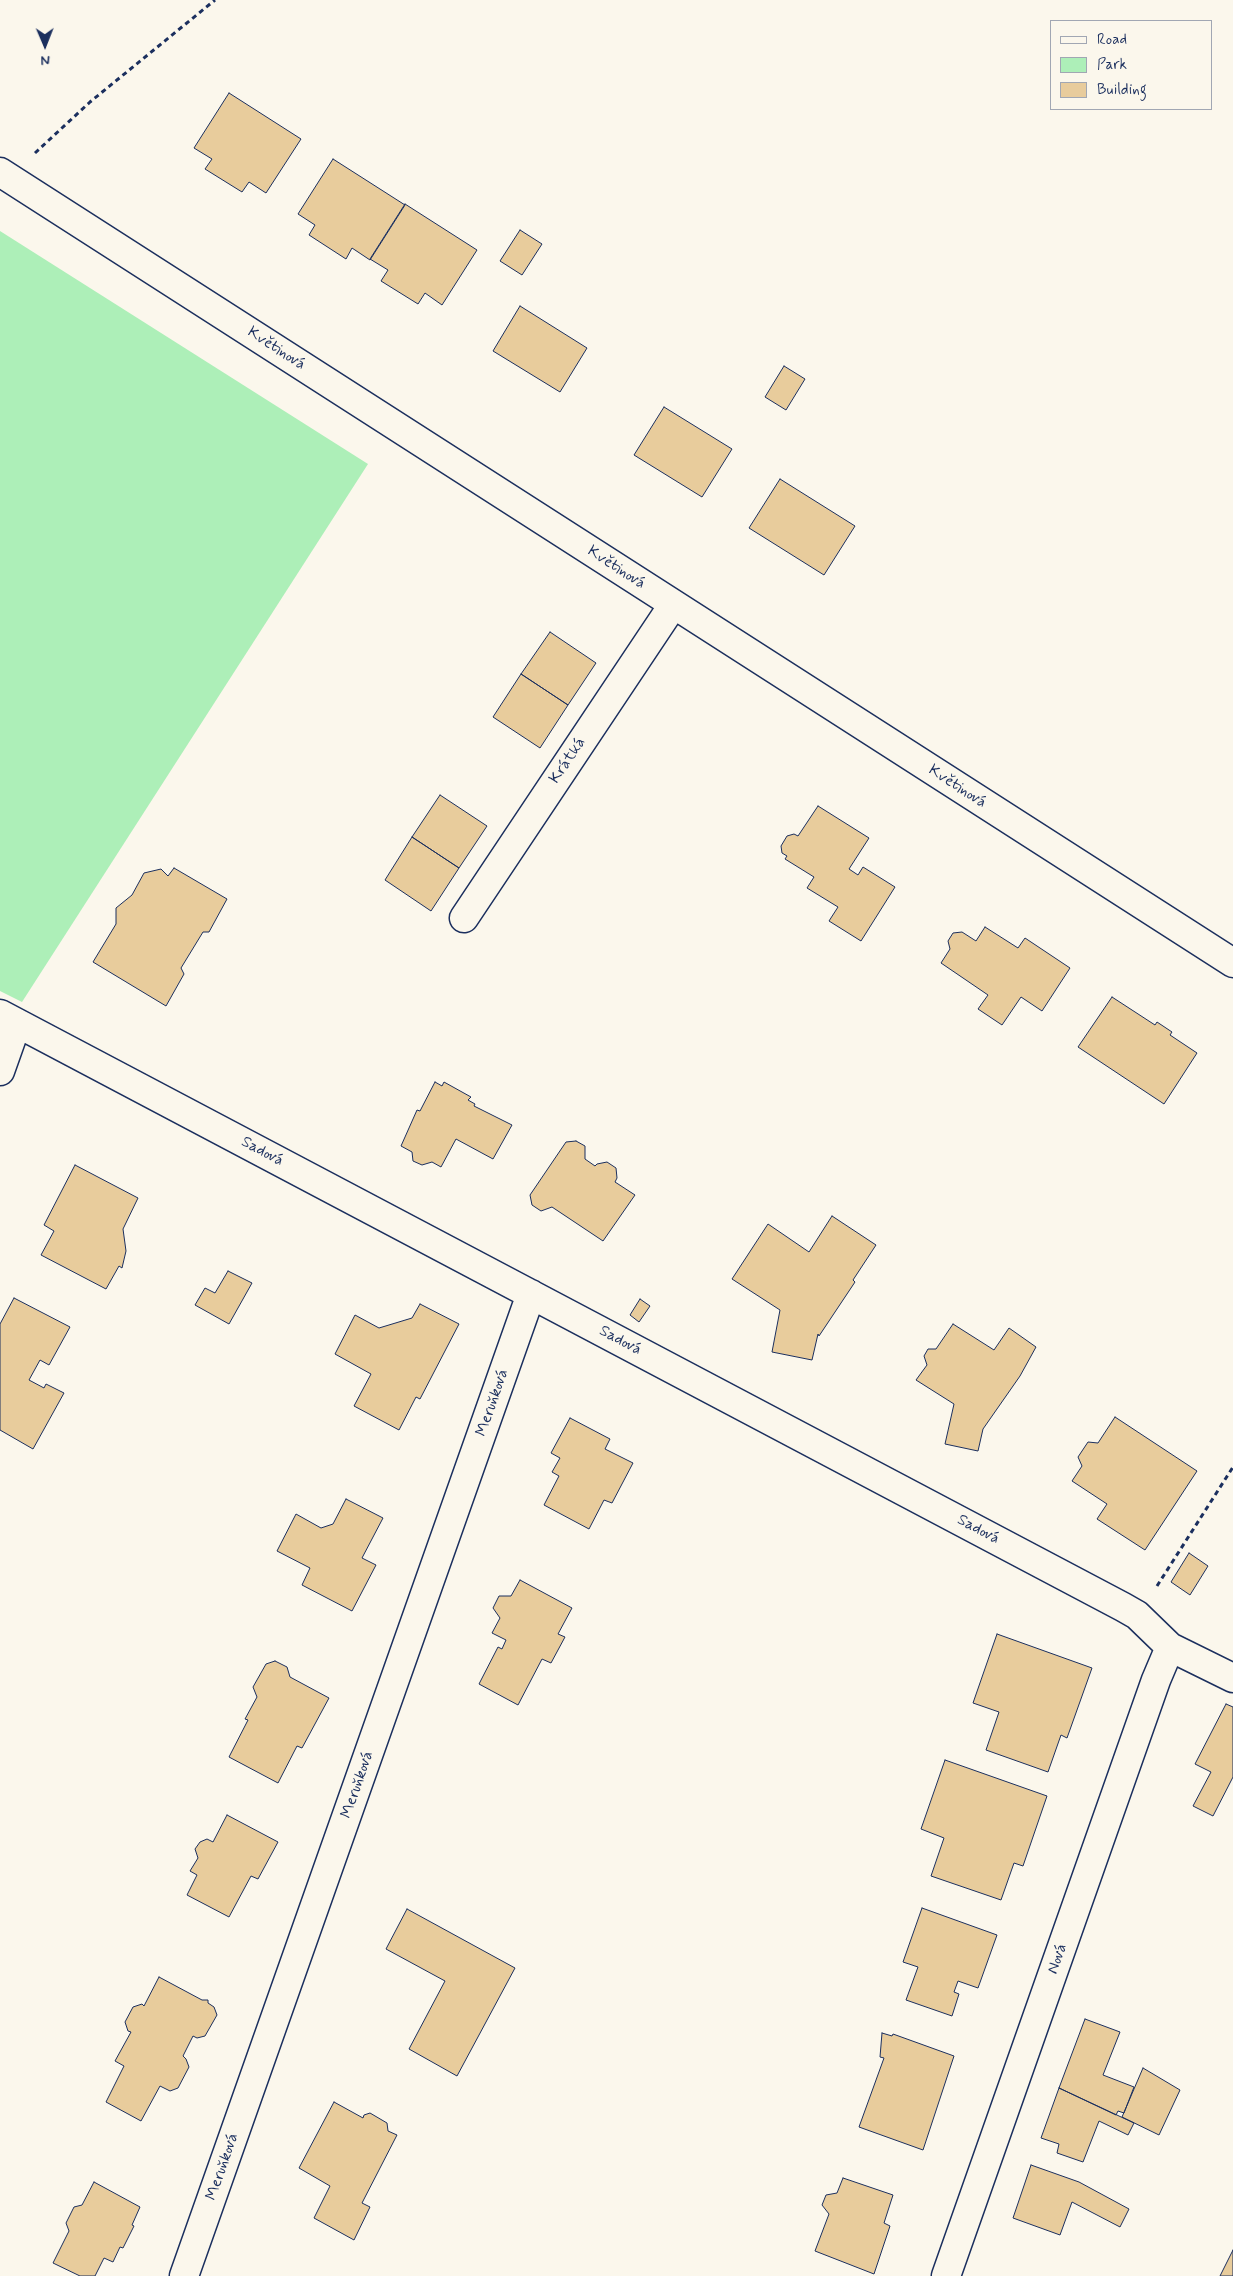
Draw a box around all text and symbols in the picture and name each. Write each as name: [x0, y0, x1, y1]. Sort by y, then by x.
north arrow: [20, 20, 70, 70]
legend: [1050, 20, 1213, 110]
text: Road: [1097, 30, 1127, 50]
text: N: [40, 51, 50, 69]
text: Park: [1097, 55, 1127, 75]
text: Building: [1097, 80, 1147, 100]
street label: Květinová: [243, 323, 309, 375]
street label: Květinová: [583, 542, 649, 594]
street label: Krátká: [546, 734, 590, 788]
street label: Květinová: [924, 761, 990, 813]
street label: Sadová: [238, 1133, 286, 1171]
street label: Sadová: [596, 1322, 644, 1360]
street label: Meruňková: [473, 1367, 513, 1439]
street label: Sadová: [954, 1511, 1002, 1549]
street label: Meruňková: [338, 1749, 378, 1821]
street label: Nová: [1044, 1941, 1072, 1977]
street label: Meruňková: [203, 2131, 243, 2203]

